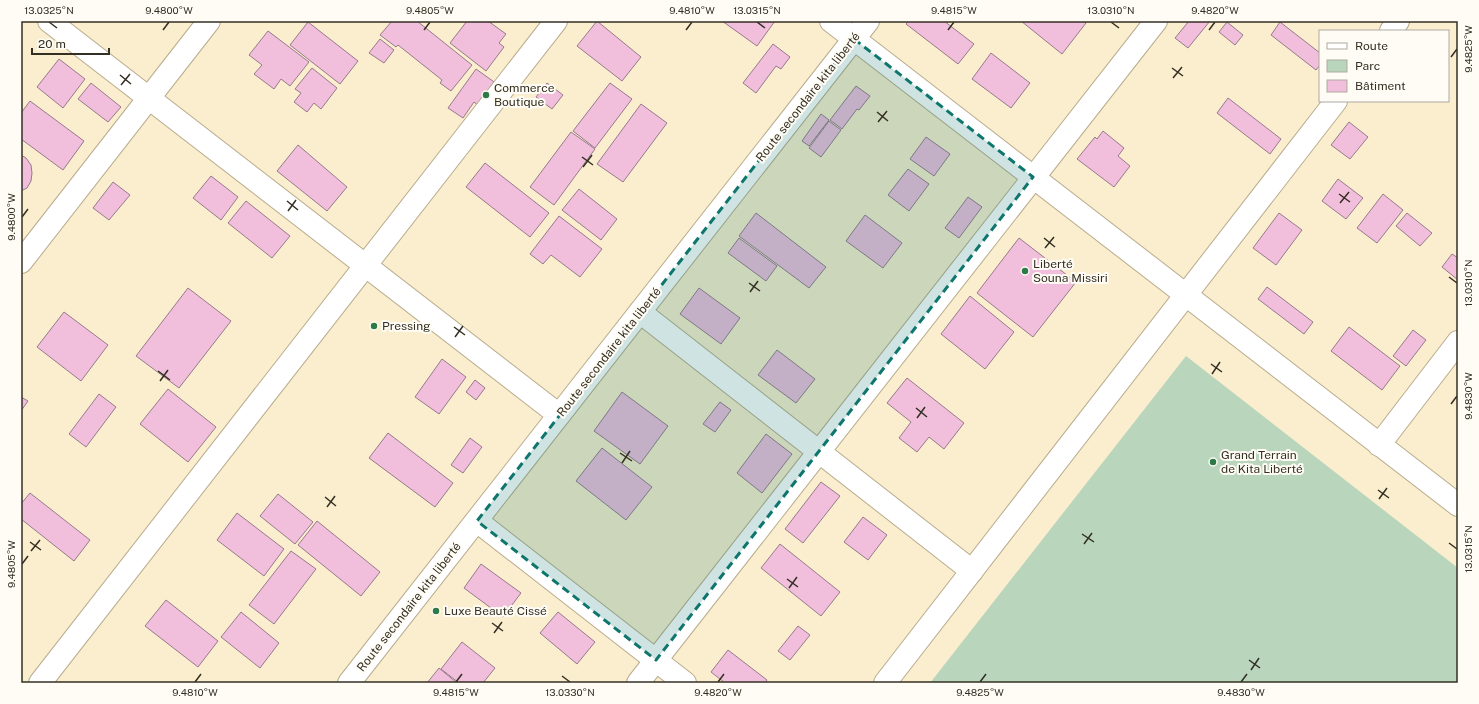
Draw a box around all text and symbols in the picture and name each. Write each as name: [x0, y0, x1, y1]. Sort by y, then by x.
text: 13.0325°N: [24, 4, 74, 16]
text: 9.4800°W: [145, 4, 193, 16]
text: 9.4805°W: [406, 4, 454, 16]
text: 9.4810°W: [669, 4, 715, 16]
text: 13.0315°N: [733, 4, 781, 16]
text: 9.4815°W: [931, 4, 977, 16]
text: 13.0310°N: [1087, 4, 1135, 16]
text: 9.4820°W: [1191, 4, 1239, 16]
text: 9.4825°W: [1462, 25, 1474, 73]
street label: Route secondaire kita liberté: [753, 29, 863, 164]
scale bar: [32, 30, 109, 56]
legend: [1319, 30, 1449, 102]
text: 20 m: [38, 37, 66, 51]
text: Route: [1355, 39, 1388, 53]
text: Parc: [1355, 59, 1380, 73]
text: Bâtiment: [1355, 79, 1406, 93]
place label: Commerce Boutique: [494, 81, 555, 109]
marker: Commerce Boutique: [481, 90, 491, 100]
text: 9.4800°W: [5, 193, 17, 241]
place label: Liberté Souna Missiri: [1033, 257, 1108, 285]
text: 13.0310°N: [1462, 259, 1474, 307]
marker: Liberté Souna Missiri: [1020, 266, 1030, 276]
street label: Route secondaire kita liberté: [554, 284, 664, 419]
place label: Pressing: [382, 319, 431, 333]
marker: Pressing: [369, 321, 379, 331]
text: 9.4830°W: [1462, 372, 1474, 420]
place label: Grand Terrain de Kita Liberté: [1221, 448, 1303, 476]
marker: Grand Terrain de Kita Liberté: [1208, 457, 1218, 467]
text: 13.0315°N: [1462, 525, 1474, 573]
street label: Route secondaire kita liberté: [354, 539, 464, 674]
text: 9.4805°W: [5, 540, 17, 588]
place label: Luxe Beauté Cissé: [444, 604, 547, 618]
marker: Luxe Beauté Cissé: [431, 606, 441, 616]
text: 9.4810°W: [172, 686, 218, 698]
text: 9.4815°W: [433, 686, 479, 698]
text: 13.0330°N: [545, 686, 595, 698]
text: 9.4820°W: [694, 686, 742, 698]
text: 9.4825°W: [956, 686, 1004, 698]
text: 9.4830°W: [1217, 686, 1265, 698]

